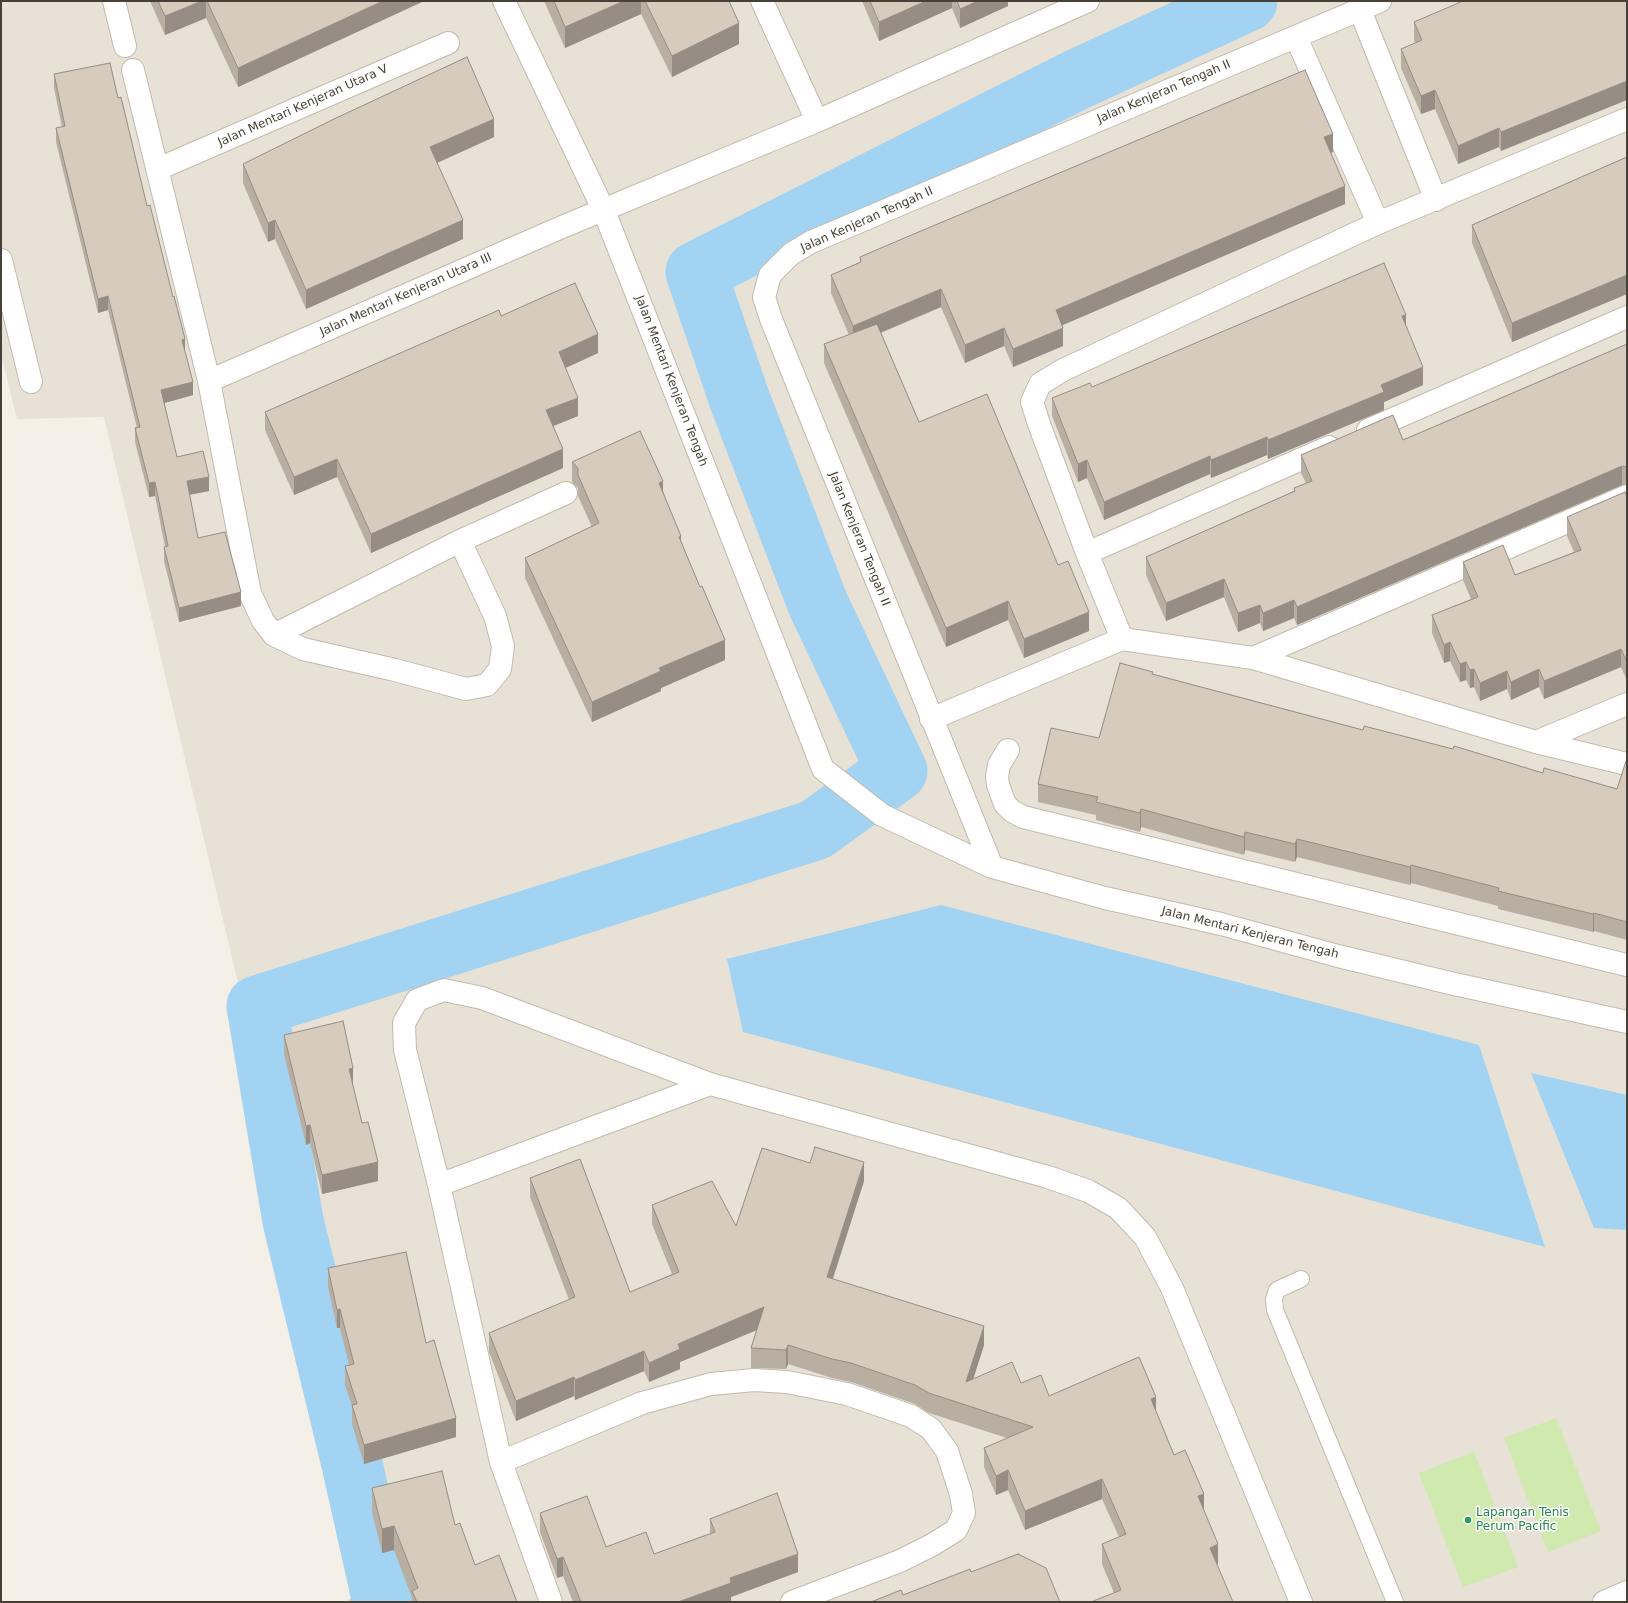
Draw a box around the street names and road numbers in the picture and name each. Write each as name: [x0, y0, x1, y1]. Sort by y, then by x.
street label: Jalan Kenjeran Tengah II: [1095, 57, 1233, 127]
street label: Jalan Mentari Kenjeran Utara V: [216, 62, 390, 150]
street label: Jalan Kenjeran Tengah II: [799, 184, 935, 256]
street label: Jalan Mentari Kenjeran Utara III: [318, 250, 494, 340]
street label: Jalan Mentari Kenjeran Tengah: [632, 293, 710, 469]
street label: Jalan Kenjeran Tengah II: [825, 470, 893, 608]
street label: Jalan Mentari Kenjeran Tengah: [1160, 904, 1340, 962]

